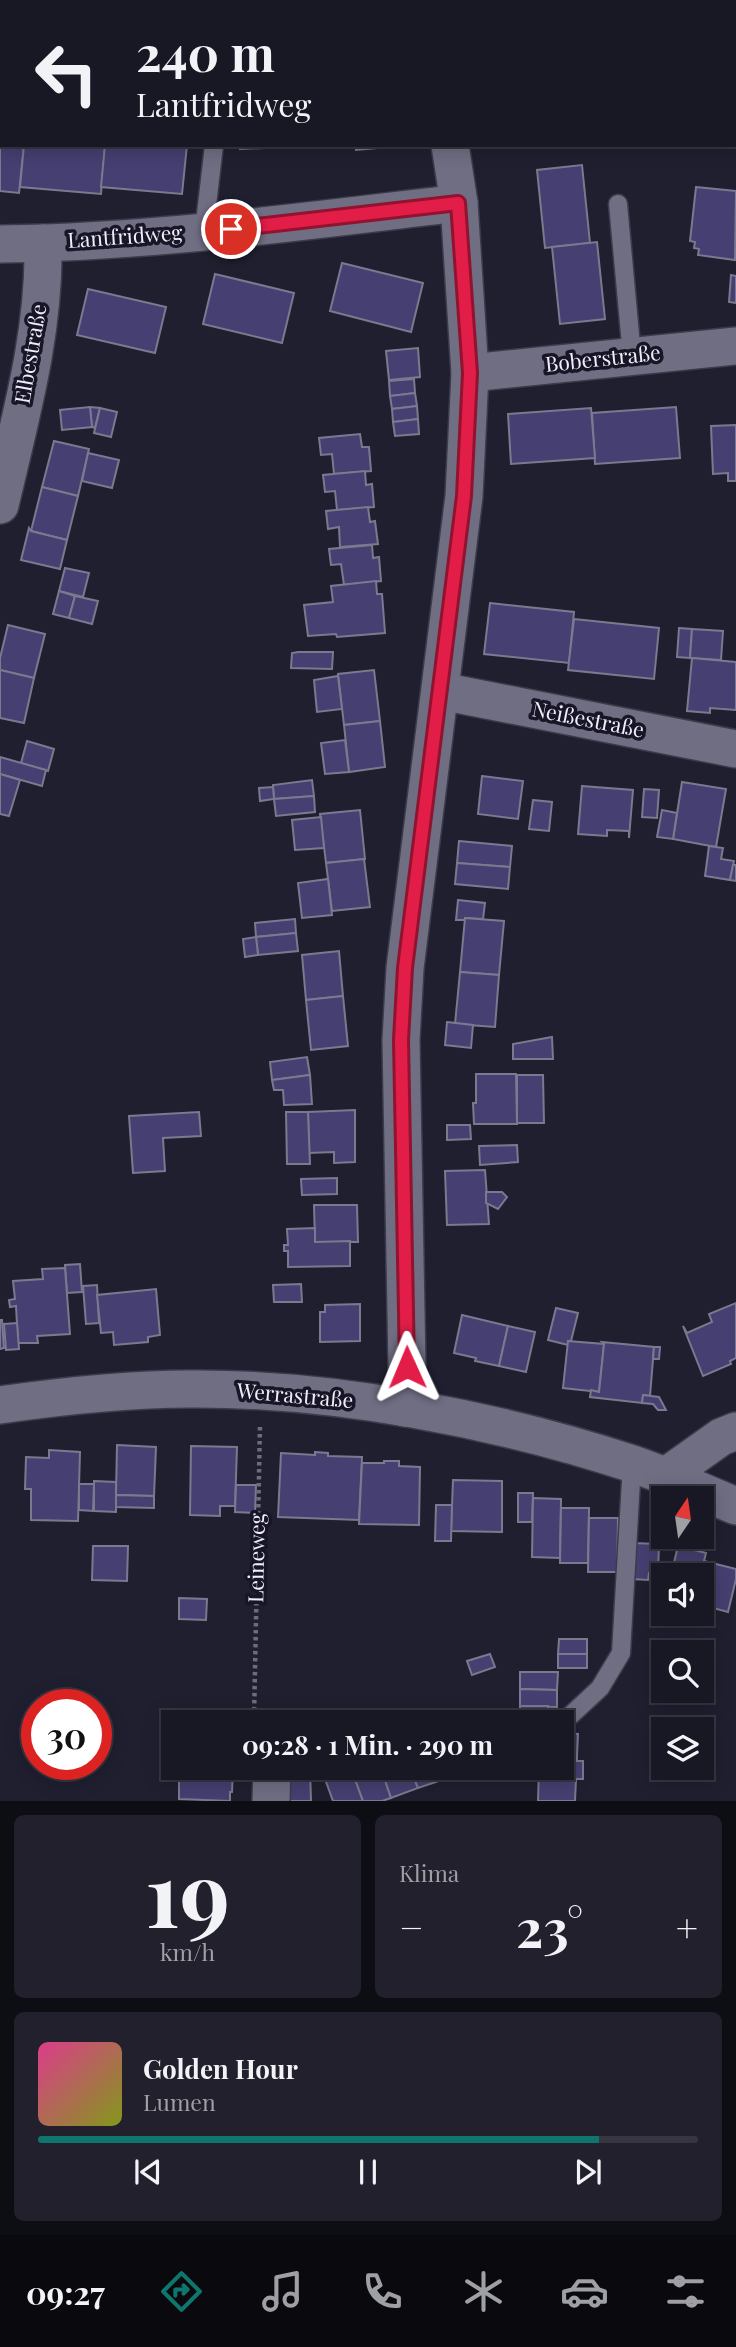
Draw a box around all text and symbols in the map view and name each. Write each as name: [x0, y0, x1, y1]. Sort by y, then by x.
text: 240 m: [136, 19, 275, 84]
icon: left: [21, 28, 112, 119]
text: Lantfridweg: [136, 82, 311, 125]
pin: [201, 199, 261, 259]
icon: arrive: [212, 210, 250, 248]
street label: Lantfridweg: [66, 217, 183, 253]
street label: Elbestraße: [6, 302, 52, 406]
street label: Boberstraße: [544, 337, 662, 377]
street label: Neißestraße: [530, 693, 647, 743]
position arrow: [370, 1330, 444, 1404]
street label: Werrastraße: [235, 1375, 355, 1413]
north arrow: [651, 1486, 714, 1549]
map controls: [651, 1486, 714, 1780]
street label: Leineweg: [240, 1513, 270, 1603]
button: sound: [651, 1563, 714, 1626]
button: search: [651, 1640, 714, 1703]
speed limit sign: 30: [21, 1689, 112, 1780]
button: layers: [651, 1717, 714, 1780]
text: 09:28 · 1 Min. · 290 m: [242, 1727, 493, 1762]
text: 19: [145, 1830, 230, 1951]
text: Klima: [399, 1857, 459, 1888]
text: 23°: [516, 1892, 583, 1961]
text: −: [399, 1901, 424, 1952]
text: +: [676, 1901, 698, 1952]
text: km/h: [160, 1936, 215, 1967]
text: Golden Hour: [143, 2051, 298, 2086]
text: Lumen: [143, 2086, 216, 2117]
icon: previous: [129, 2153, 167, 2191]
icon: pause: [349, 2153, 387, 2191]
icon: next: [569, 2153, 607, 2191]
icon: directions: [157, 2267, 206, 2316]
icon: music: [258, 2267, 307, 2316]
icon: phone: [358, 2267, 407, 2316]
icon: climate: [459, 2267, 508, 2316]
icon: car: [560, 2267, 609, 2316]
icon: filters: [661, 2267, 710, 2316]
text: 09:27: [26, 2270, 105, 2313]

